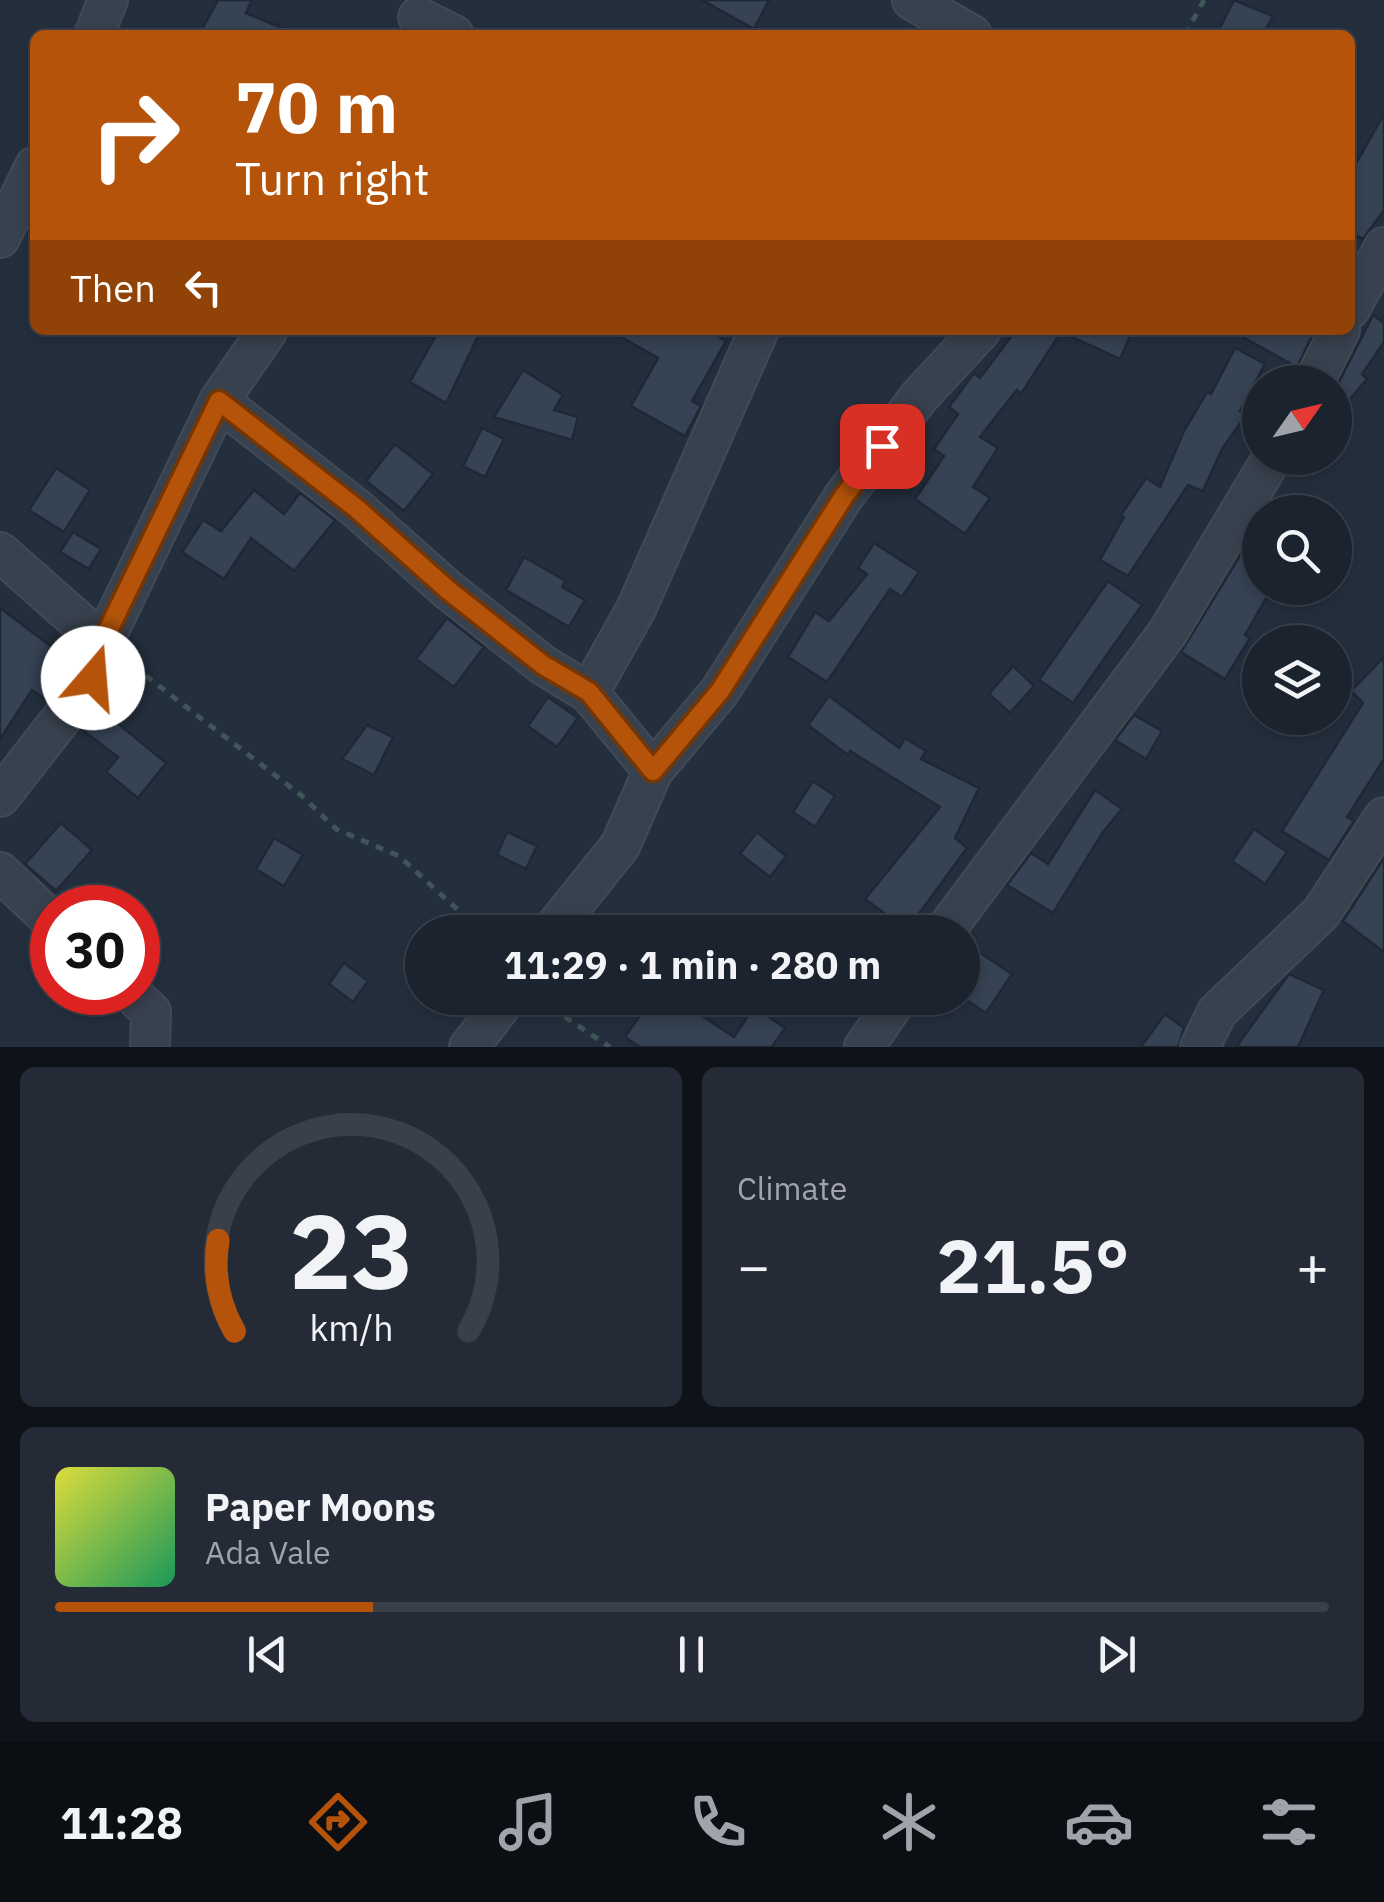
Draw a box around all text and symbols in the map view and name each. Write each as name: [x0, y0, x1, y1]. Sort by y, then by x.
text: 70 m: [235, 61, 398, 152]
icon: right: [70, 70, 200, 200]
text: Turn right: [235, 149, 430, 207]
icon: left: [176, 260, 231, 315]
text: Then: [70, 263, 156, 312]
north arrow: [1242, 365, 1352, 475]
map controls: [1242, 365, 1352, 735]
pin: [840, 404, 925, 489]
icon: arrive: [855, 419, 910, 474]
button: search: [1242, 495, 1352, 605]
button: layers: [1242, 625, 1352, 735]
position arrow: [41, 626, 145, 730]
speed limit sign: 30: [30, 885, 160, 1015]
text: 11:29 · 1 min · 280 m: [504, 940, 881, 989]
text: Climate: [737, 1167, 847, 1209]
text: 23: [289, 1182, 413, 1318]
text: 21.5°: [936, 1216, 1130, 1314]
text: −: [737, 1230, 770, 1301]
text: +: [1296, 1230, 1329, 1301]
text: km/h: [309, 1304, 393, 1351]
text: Paper Moons: [205, 1482, 436, 1531]
text: Ada Vale: [205, 1531, 331, 1573]
icon: previous: [240, 1627, 295, 1682]
icon: pause: [664, 1627, 719, 1682]
icon: next: [1089, 1627, 1144, 1682]
icon: directions: [303, 1787, 373, 1857]
icon: music: [493, 1787, 563, 1857]
icon: phone: [683, 1787, 753, 1857]
icon: climate: [874, 1787, 944, 1857]
icon: car: [1064, 1787, 1134, 1857]
icon: filters: [1254, 1787, 1324, 1857]
text: 11:28: [60, 1793, 183, 1851]

